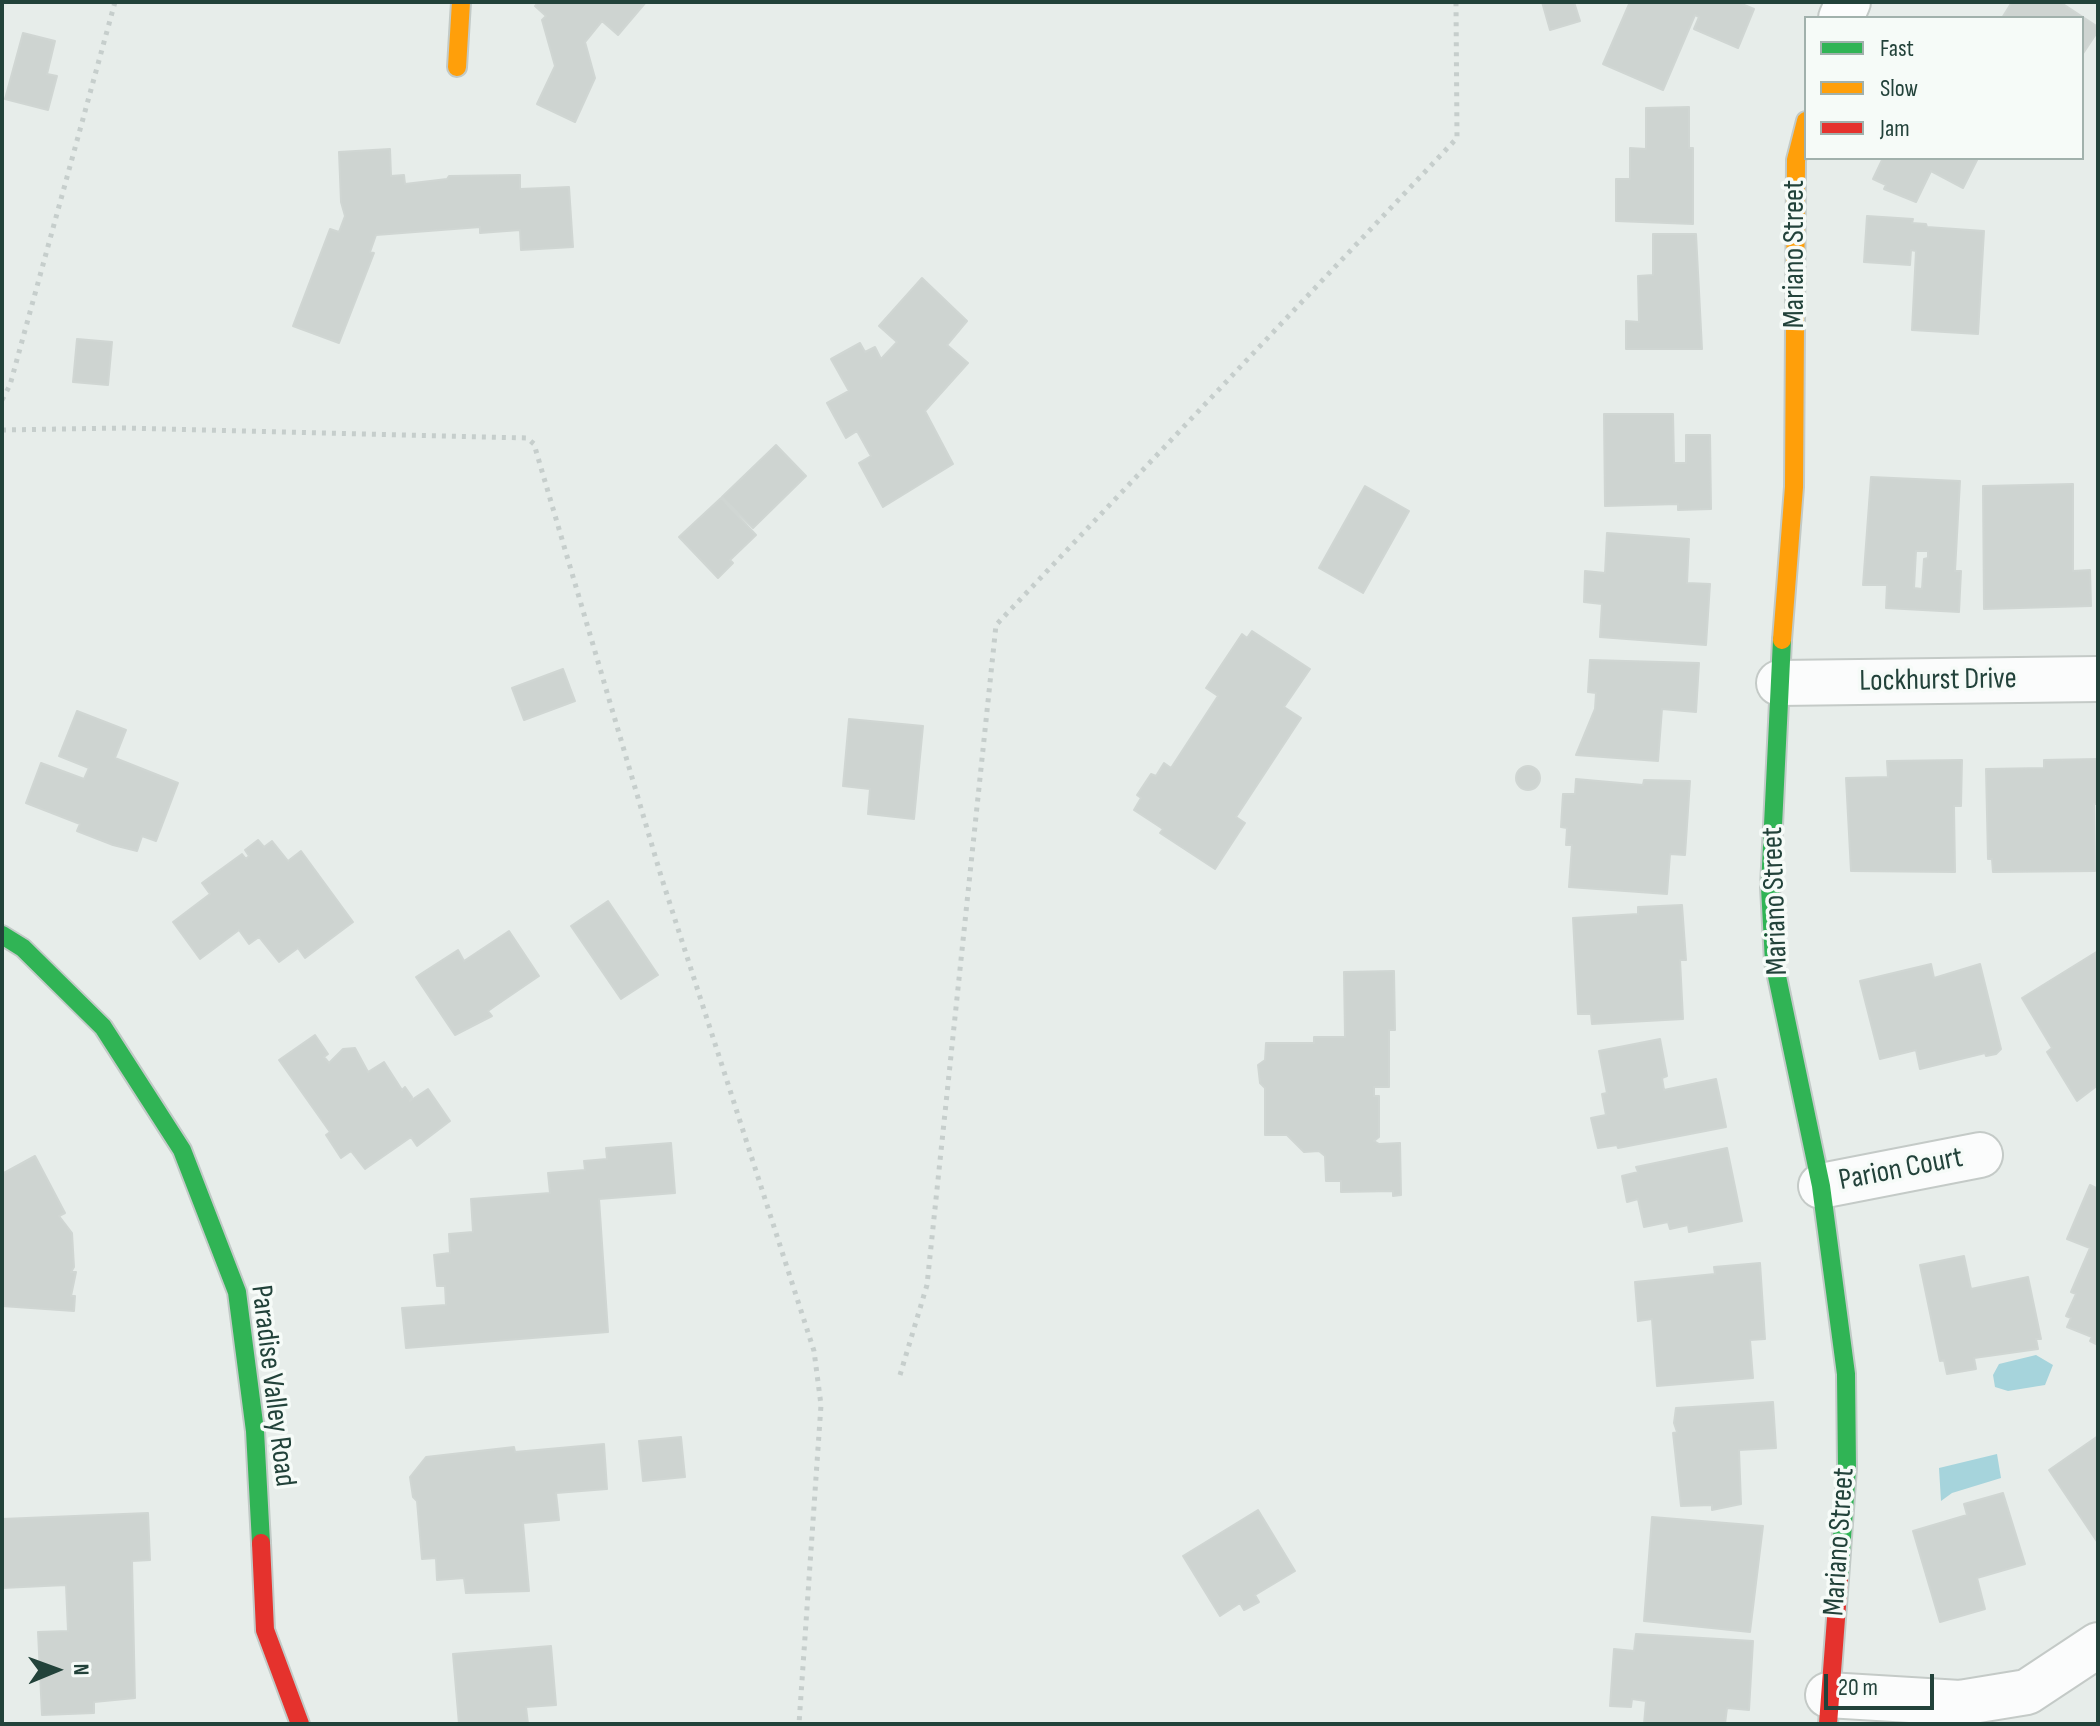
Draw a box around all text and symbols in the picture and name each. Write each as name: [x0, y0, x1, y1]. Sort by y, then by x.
legend: [1804, 16, 2084, 160]
text: Fast: [1880, 34, 1914, 63]
text: Slow: [1880, 74, 1918, 103]
text: Jam: [1880, 114, 1910, 143]
street label: Mariano Street: [1777, 180, 1813, 328]
street label: Lockhurst Drive: [1859, 662, 2017, 700]
street label: Mariano Street: [1755, 826, 1797, 976]
street label: Parion Court: [1836, 1140, 1966, 1200]
street label: Paradise Valley Road: [242, 1283, 302, 1489]
street label: Mariano Street: [1817, 1467, 1863, 1617]
north arrow: [16, 1630, 96, 1710]
scale bar: [1828, 1658, 1938, 1708]
text: N: [67, 1663, 94, 1676]
text: 20 m: [1838, 1673, 1878, 1702]

